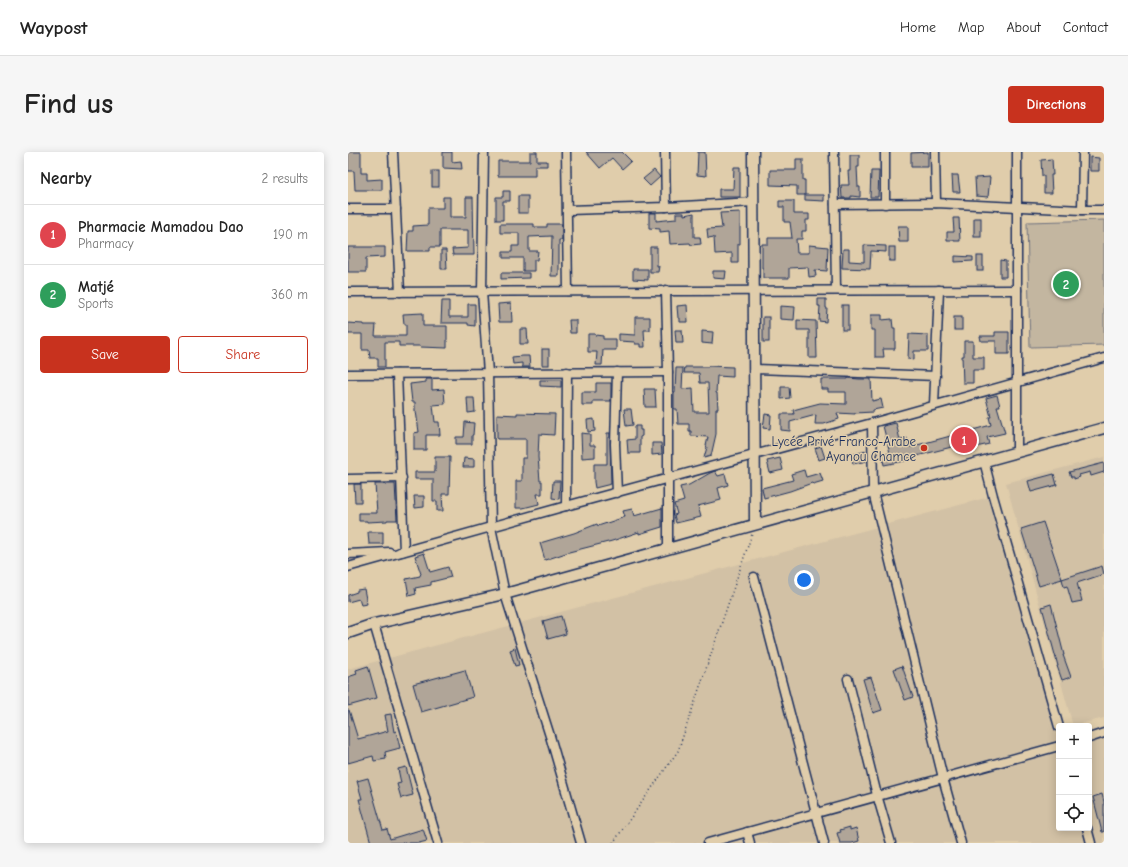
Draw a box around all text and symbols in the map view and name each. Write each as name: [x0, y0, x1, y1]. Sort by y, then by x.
text: Waypost: [20, 17, 88, 39]
text: Home: [900, 19, 936, 36]
text: Map: [958, 19, 984, 36]
text: About: [1006, 19, 1041, 36]
text: Contact: [1063, 19, 1108, 36]
button: Directions: [1008, 86, 1104, 123]
text: Find us: [24, 88, 113, 120]
text: Nearby: [40, 169, 91, 188]
text: 2 results: [261, 171, 308, 186]
text: Pharmacie Mamadou Dao: [78, 218, 244, 236]
text: 1: [50, 227, 56, 242]
text: 190 m: [273, 227, 308, 242]
text: Pharmacy: [78, 236, 134, 251]
pin: 2: [1053, 269, 1079, 299]
text: Matjé: [78, 278, 114, 296]
text: 2: [50, 287, 56, 302]
text: 360 m: [271, 287, 308, 302]
text: Sports: [78, 296, 113, 311]
button: Save: [40, 336, 170, 373]
button: Share: [178, 336, 308, 373]
pin: 1: [951, 425, 977, 455]
place label: Lycée Privé Franco-Arabe Ayanou Chamce: [771, 434, 916, 464]
marker: Lycée Privé Franco-Arabe Ayanou Chamce: [919, 443, 929, 453]
your location: [794, 570, 814, 590]
map controls: [1056, 723, 1092, 831]
button: +: [1056, 723, 1092, 759]
button: −: [1056, 759, 1092, 795]
button: locate: [1056, 795, 1092, 831]

